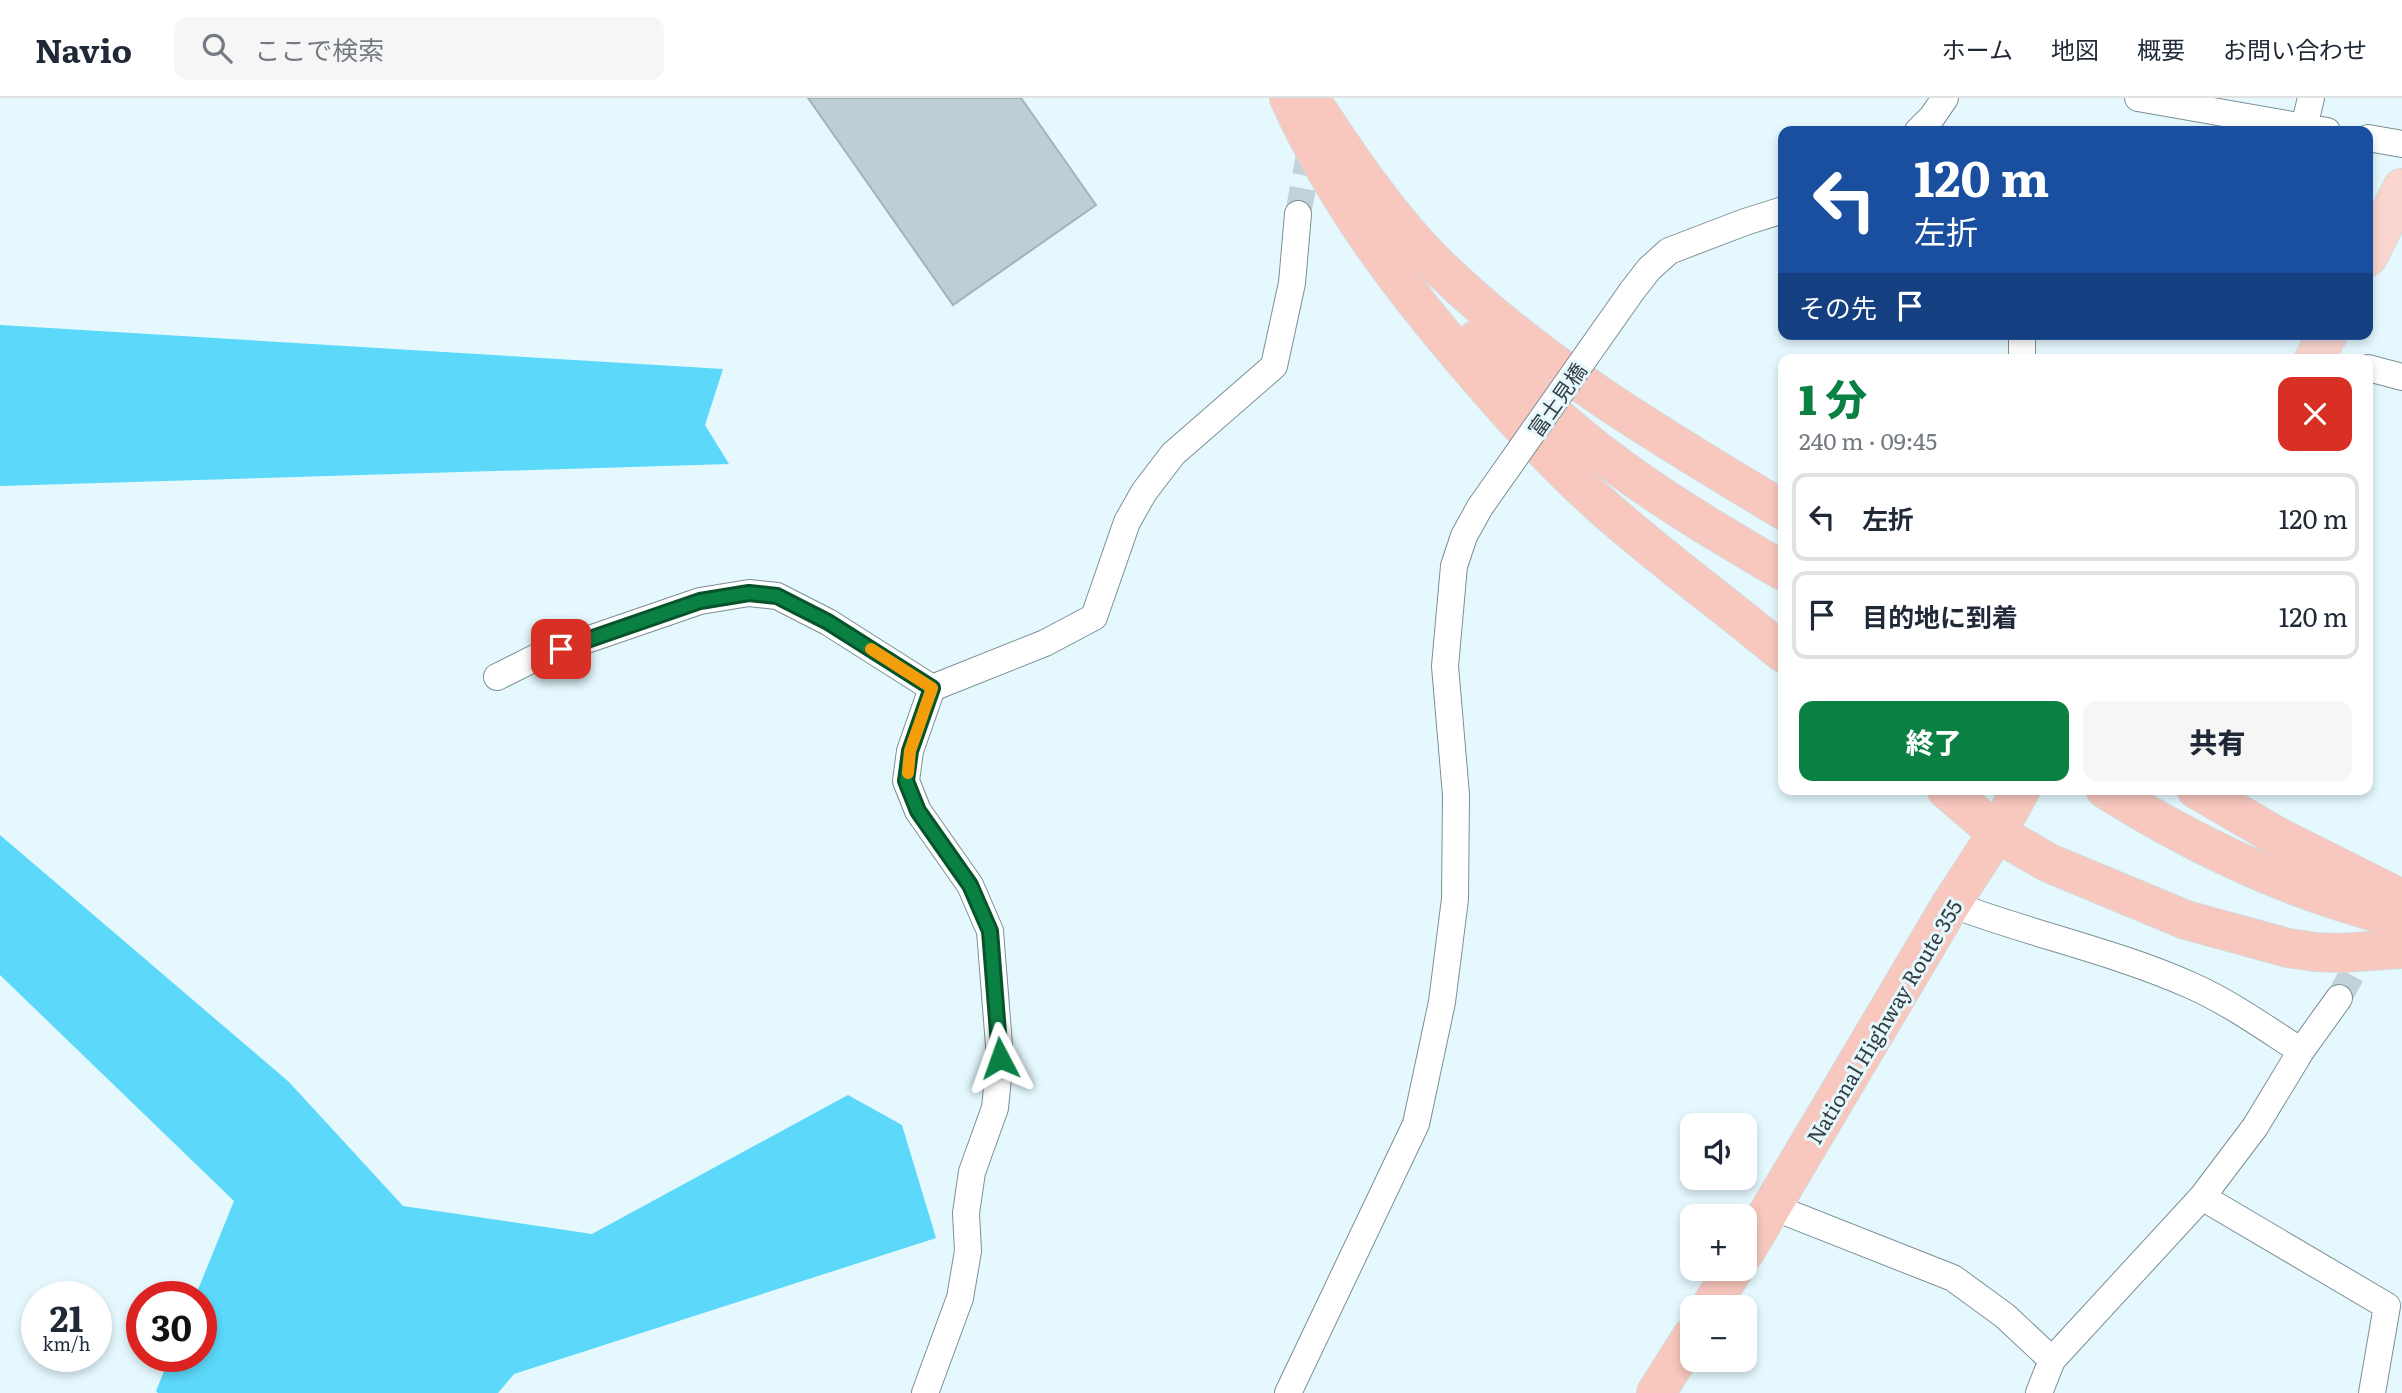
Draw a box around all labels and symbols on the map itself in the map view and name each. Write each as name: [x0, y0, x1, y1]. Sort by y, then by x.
street label: 富士見橋: [1519, 356, 1593, 442]
pin: [531, 619, 591, 679]
street label: National Highway Route 355: [1798, 893, 1968, 1149]
position arrow: [963, 1021, 1037, 1095]
speed limit sign: 30: [126, 1281, 217, 1372]

